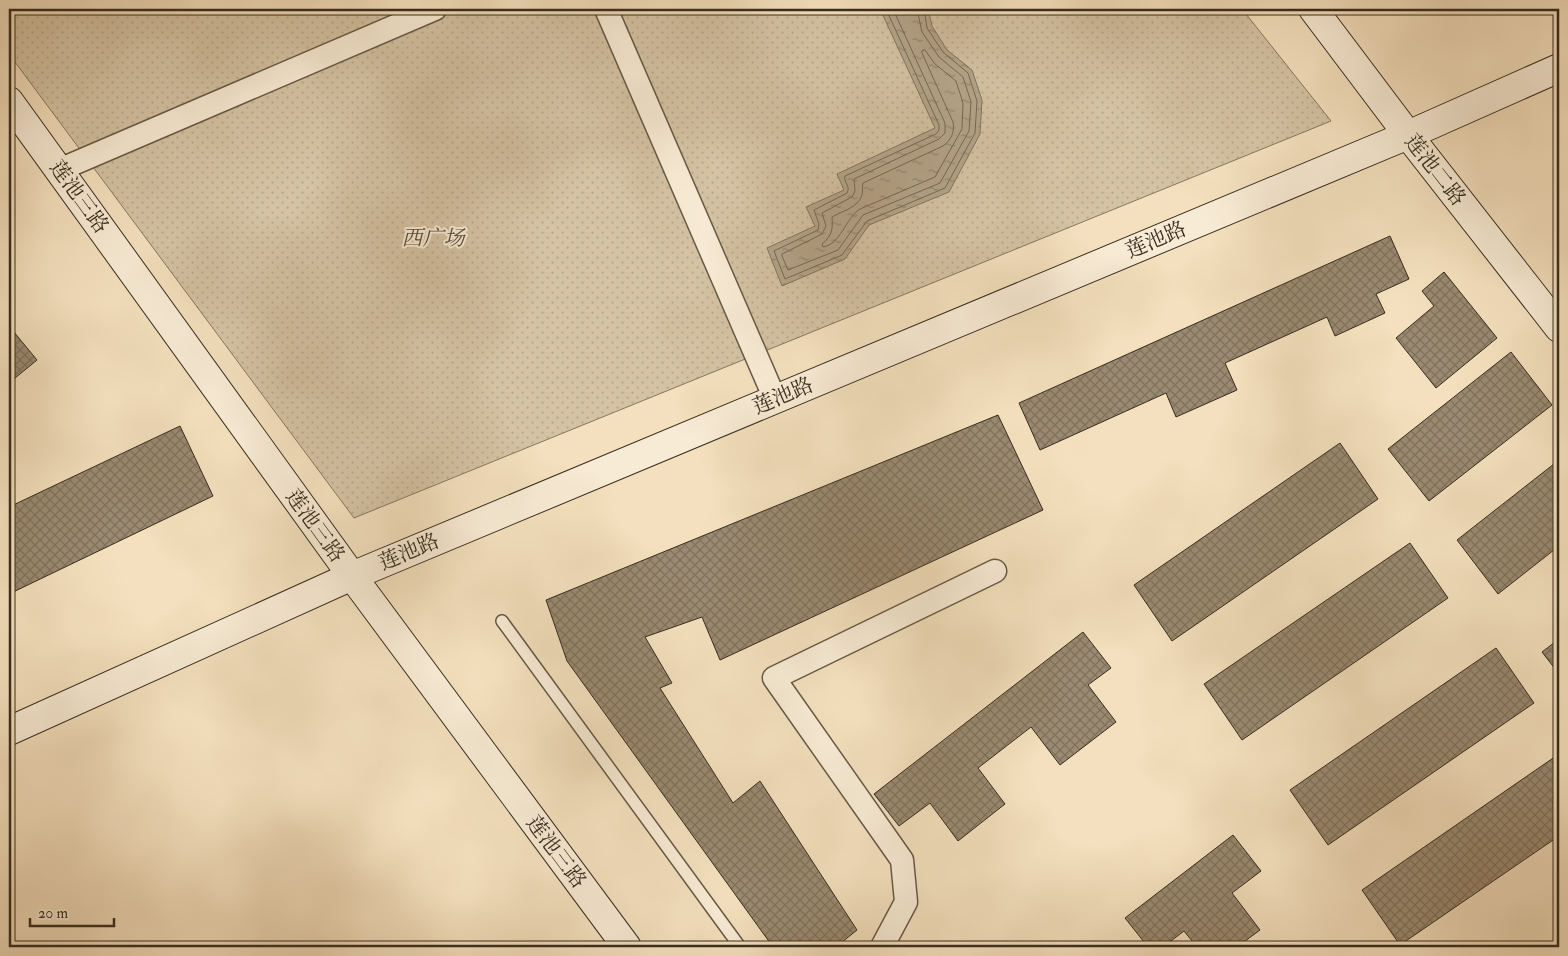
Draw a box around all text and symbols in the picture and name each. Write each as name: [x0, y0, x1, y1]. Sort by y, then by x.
street label: 莲池二路: [1399, 129, 1471, 211]
street label: 莲池三路: [43, 155, 115, 239]
street label: 莲池路: [1122, 215, 1190, 265]
park label: 西广场: [402, 225, 466, 252]
street label: 莲池路: [749, 371, 817, 421]
street label: 莲池三路: [279, 484, 351, 568]
street label: 莲池路: [375, 527, 443, 577]
street label: 莲池三路: [520, 810, 592, 894]
scale bar: [30, 896, 114, 928]
text: 20 m: [38, 904, 68, 923]

